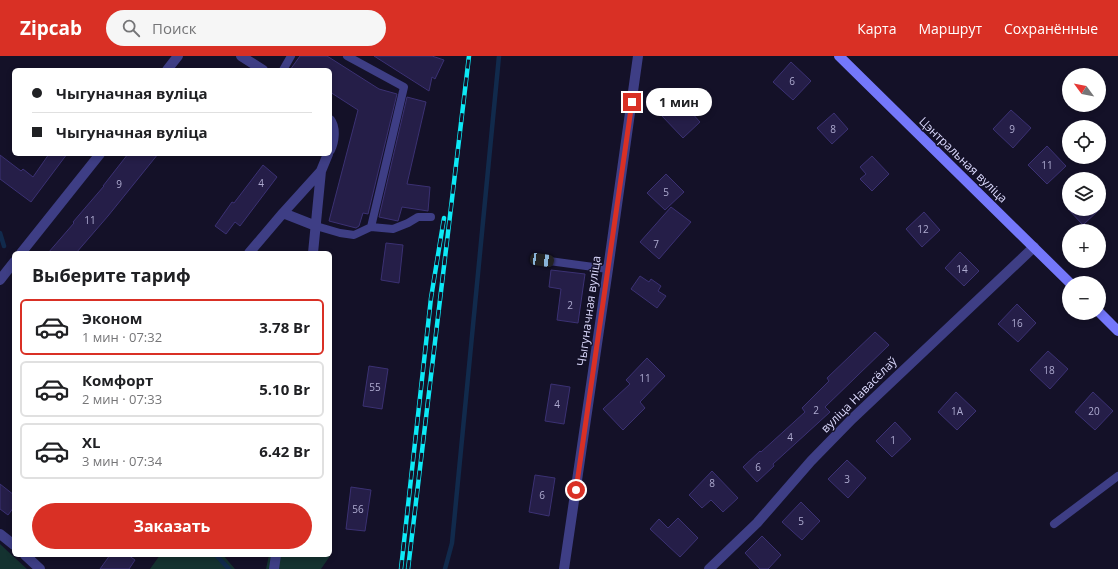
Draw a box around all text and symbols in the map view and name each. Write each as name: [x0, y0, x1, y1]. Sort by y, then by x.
search box: [106, 10, 386, 46]
text: Zipcab: [20, 15, 82, 41]
icon: search: [120, 17, 142, 39]
text: Поиск: [152, 18, 197, 38]
text: Карта: [857, 19, 896, 38]
text: Маршрут: [918, 19, 982, 38]
text: Сохранённые: [1004, 19, 1098, 38]
north arrow: [1062, 68, 1106, 112]
map controls: [1062, 68, 1106, 320]
house number: 6: [789, 74, 795, 88]
text: Чыгуначная вуліца: [56, 83, 208, 103]
callout: 1 мин: [646, 88, 712, 116]
route end: [623, 93, 641, 111]
text: 1 мин: [659, 93, 699, 111]
street label: Цэнтральная вуліца: [915, 113, 1011, 206]
button: locate: [1062, 120, 1106, 164]
text: Чыгуначная вуліца: [56, 122, 208, 142]
house number: 8: [830, 122, 836, 136]
house number: 9: [1009, 122, 1015, 136]
house number: 11: [1041, 158, 1053, 172]
button: layers: [1062, 172, 1106, 216]
house number: 4: [258, 176, 264, 190]
house number: 9: [116, 177, 122, 191]
house number: 5: [663, 185, 669, 199]
house number: 11: [84, 213, 96, 227]
house number: 12: [917, 222, 929, 236]
button: +: [1062, 224, 1106, 268]
house number: 7: [653, 237, 659, 251]
car: [529, 252, 555, 268]
street label: Чыгуначная вуліца: [572, 255, 605, 367]
house number: 14: [956, 262, 968, 276]
text: Выберите тариф: [32, 263, 191, 287]
button: −: [1062, 276, 1106, 320]
house number: 2: [567, 298, 573, 312]
text: Эконом: [82, 308, 142, 328]
icon: car: [34, 309, 70, 345]
house number: 16: [1011, 316, 1023, 330]
text: 3.78 Br: [259, 317, 310, 337]
text: 1 мин · 07:32: [82, 328, 162, 346]
street label: вуліца Навасёлаў: [817, 352, 901, 436]
house number: 18: [1043, 363, 1055, 377]
text: Комфорт: [82, 370, 153, 390]
icon: car: [34, 371, 70, 407]
house number: 11: [639, 371, 651, 385]
text: 5.10 Br: [259, 379, 310, 399]
house number: 55: [369, 380, 381, 394]
text: 2 мин · 07:33: [82, 390, 162, 408]
house number: 4: [554, 397, 560, 411]
house number: 2: [813, 403, 819, 417]
house number: 1А: [951, 404, 964, 418]
house number: 20: [1088, 404, 1100, 418]
house number: 4: [787, 430, 793, 444]
text: XL: [82, 432, 100, 452]
icon: car: [34, 433, 70, 469]
house number: 1: [890, 433, 896, 447]
text: 6.42 Br: [259, 441, 310, 461]
text: 3 мин · 07:34: [82, 452, 162, 470]
house number: 6: [755, 460, 761, 474]
house number: 3: [844, 472, 850, 486]
house number: 8: [709, 476, 715, 490]
route start: [567, 481, 585, 499]
house number: 6: [539, 488, 545, 502]
house number: 56: [352, 502, 364, 516]
button: Заказать: [32, 503, 312, 549]
house number: 5: [798, 514, 804, 528]

